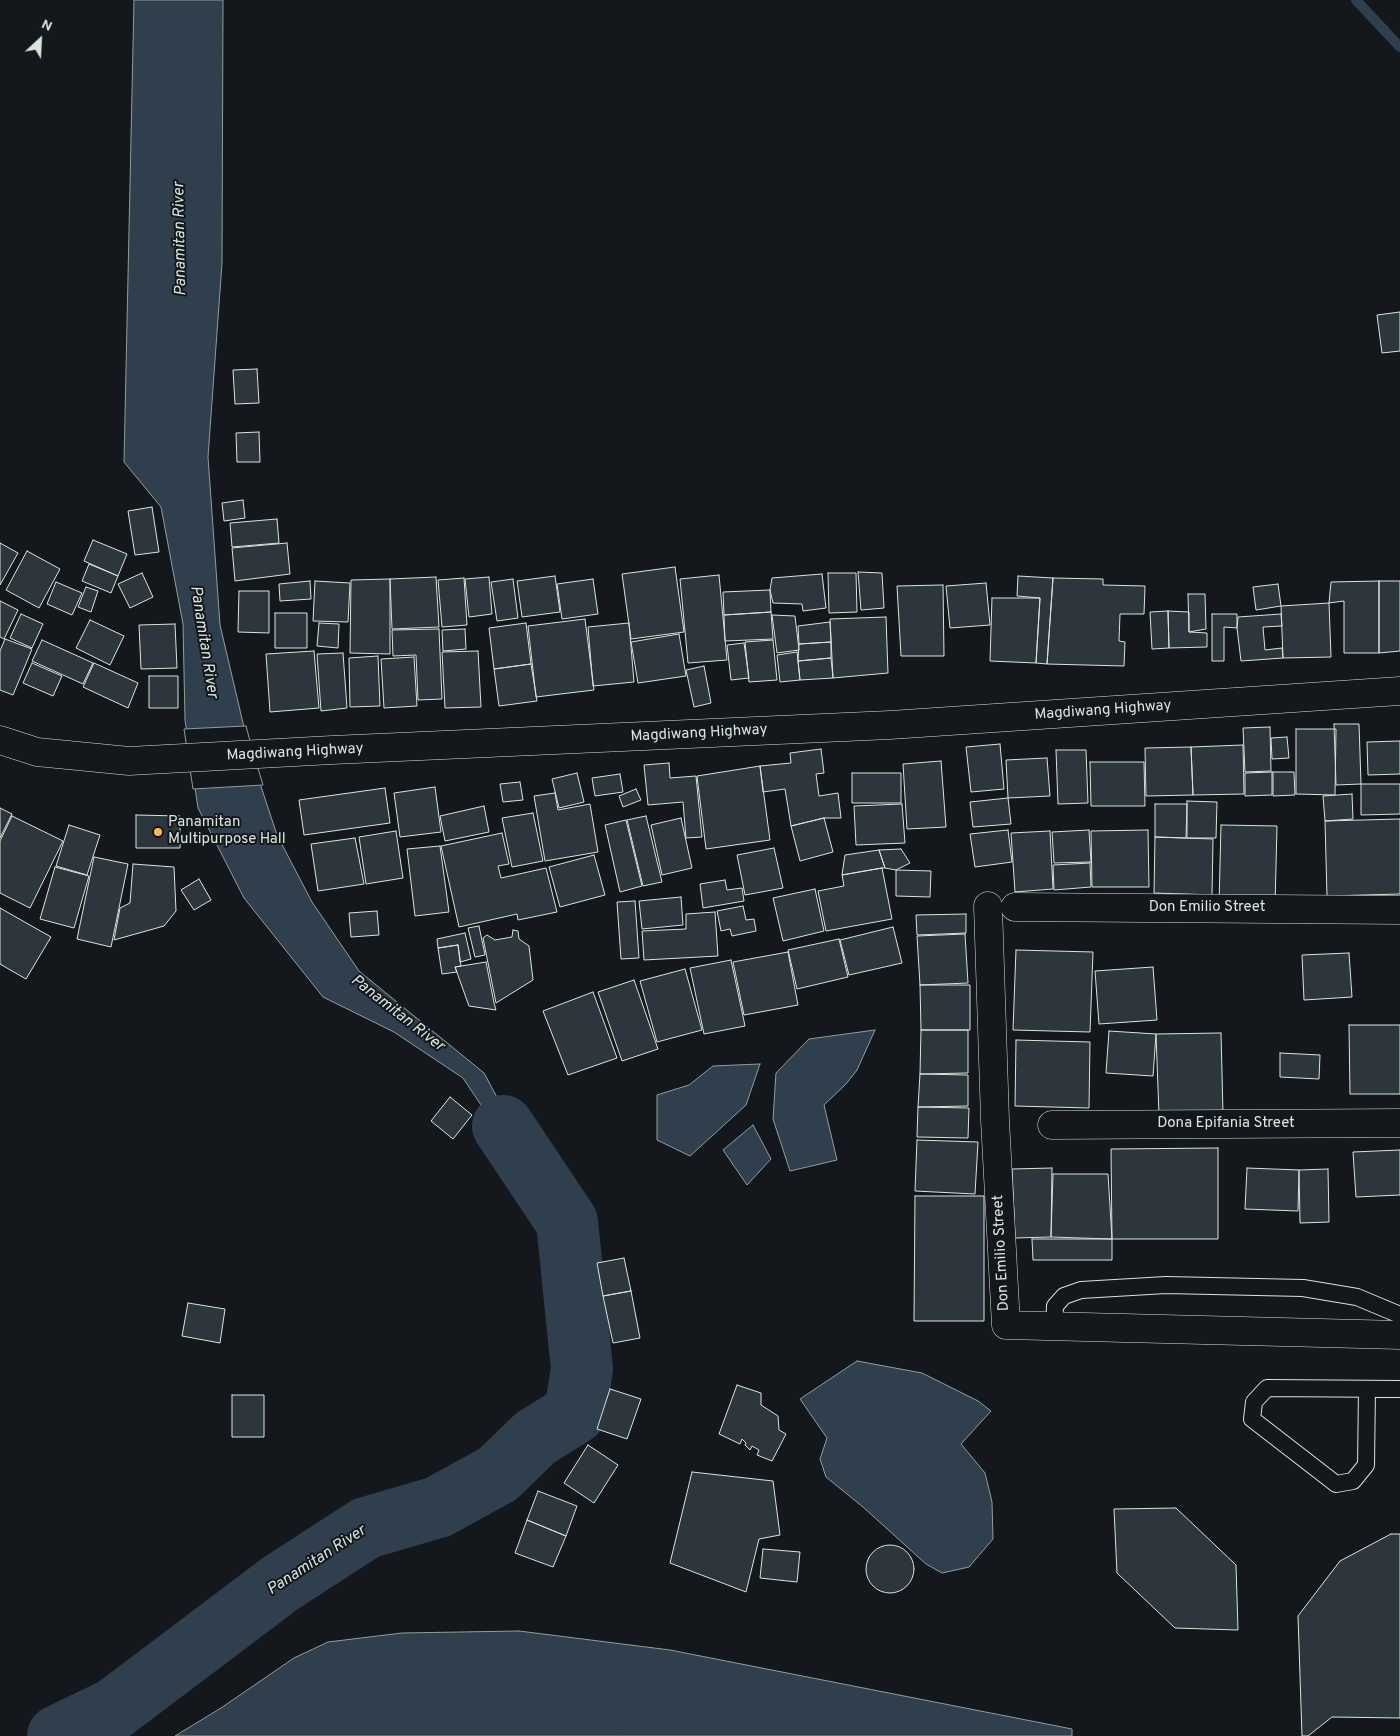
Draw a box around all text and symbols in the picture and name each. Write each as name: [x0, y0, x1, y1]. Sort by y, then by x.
north arrow: [15, 15, 65, 65]
text: N: [38, 16, 55, 36]
water label: Panamitan River: [170, 182, 192, 296]
water label: Panamitan River: [185, 584, 221, 700]
street label: Magdiwang Highway: [1034, 697, 1172, 725]
street label: Magdiwang Highway: [630, 721, 768, 747]
street label: Magdiwang Highway: [226, 740, 364, 766]
place label: Panamitan Multipurpose Hall: [168, 814, 286, 849]
marker: Panamitan Multipurpose Hall: [152, 826, 164, 838]
street label: Don Emilio Street: [1149, 899, 1265, 917]
water label: Panamitan River: [346, 971, 448, 1057]
street label: Dona Epifania Street: [1157, 1115, 1295, 1133]
street label: Don Emilio Street: [990, 1194, 1014, 1312]
water label: Panamitan River: [264, 1522, 370, 1600]

